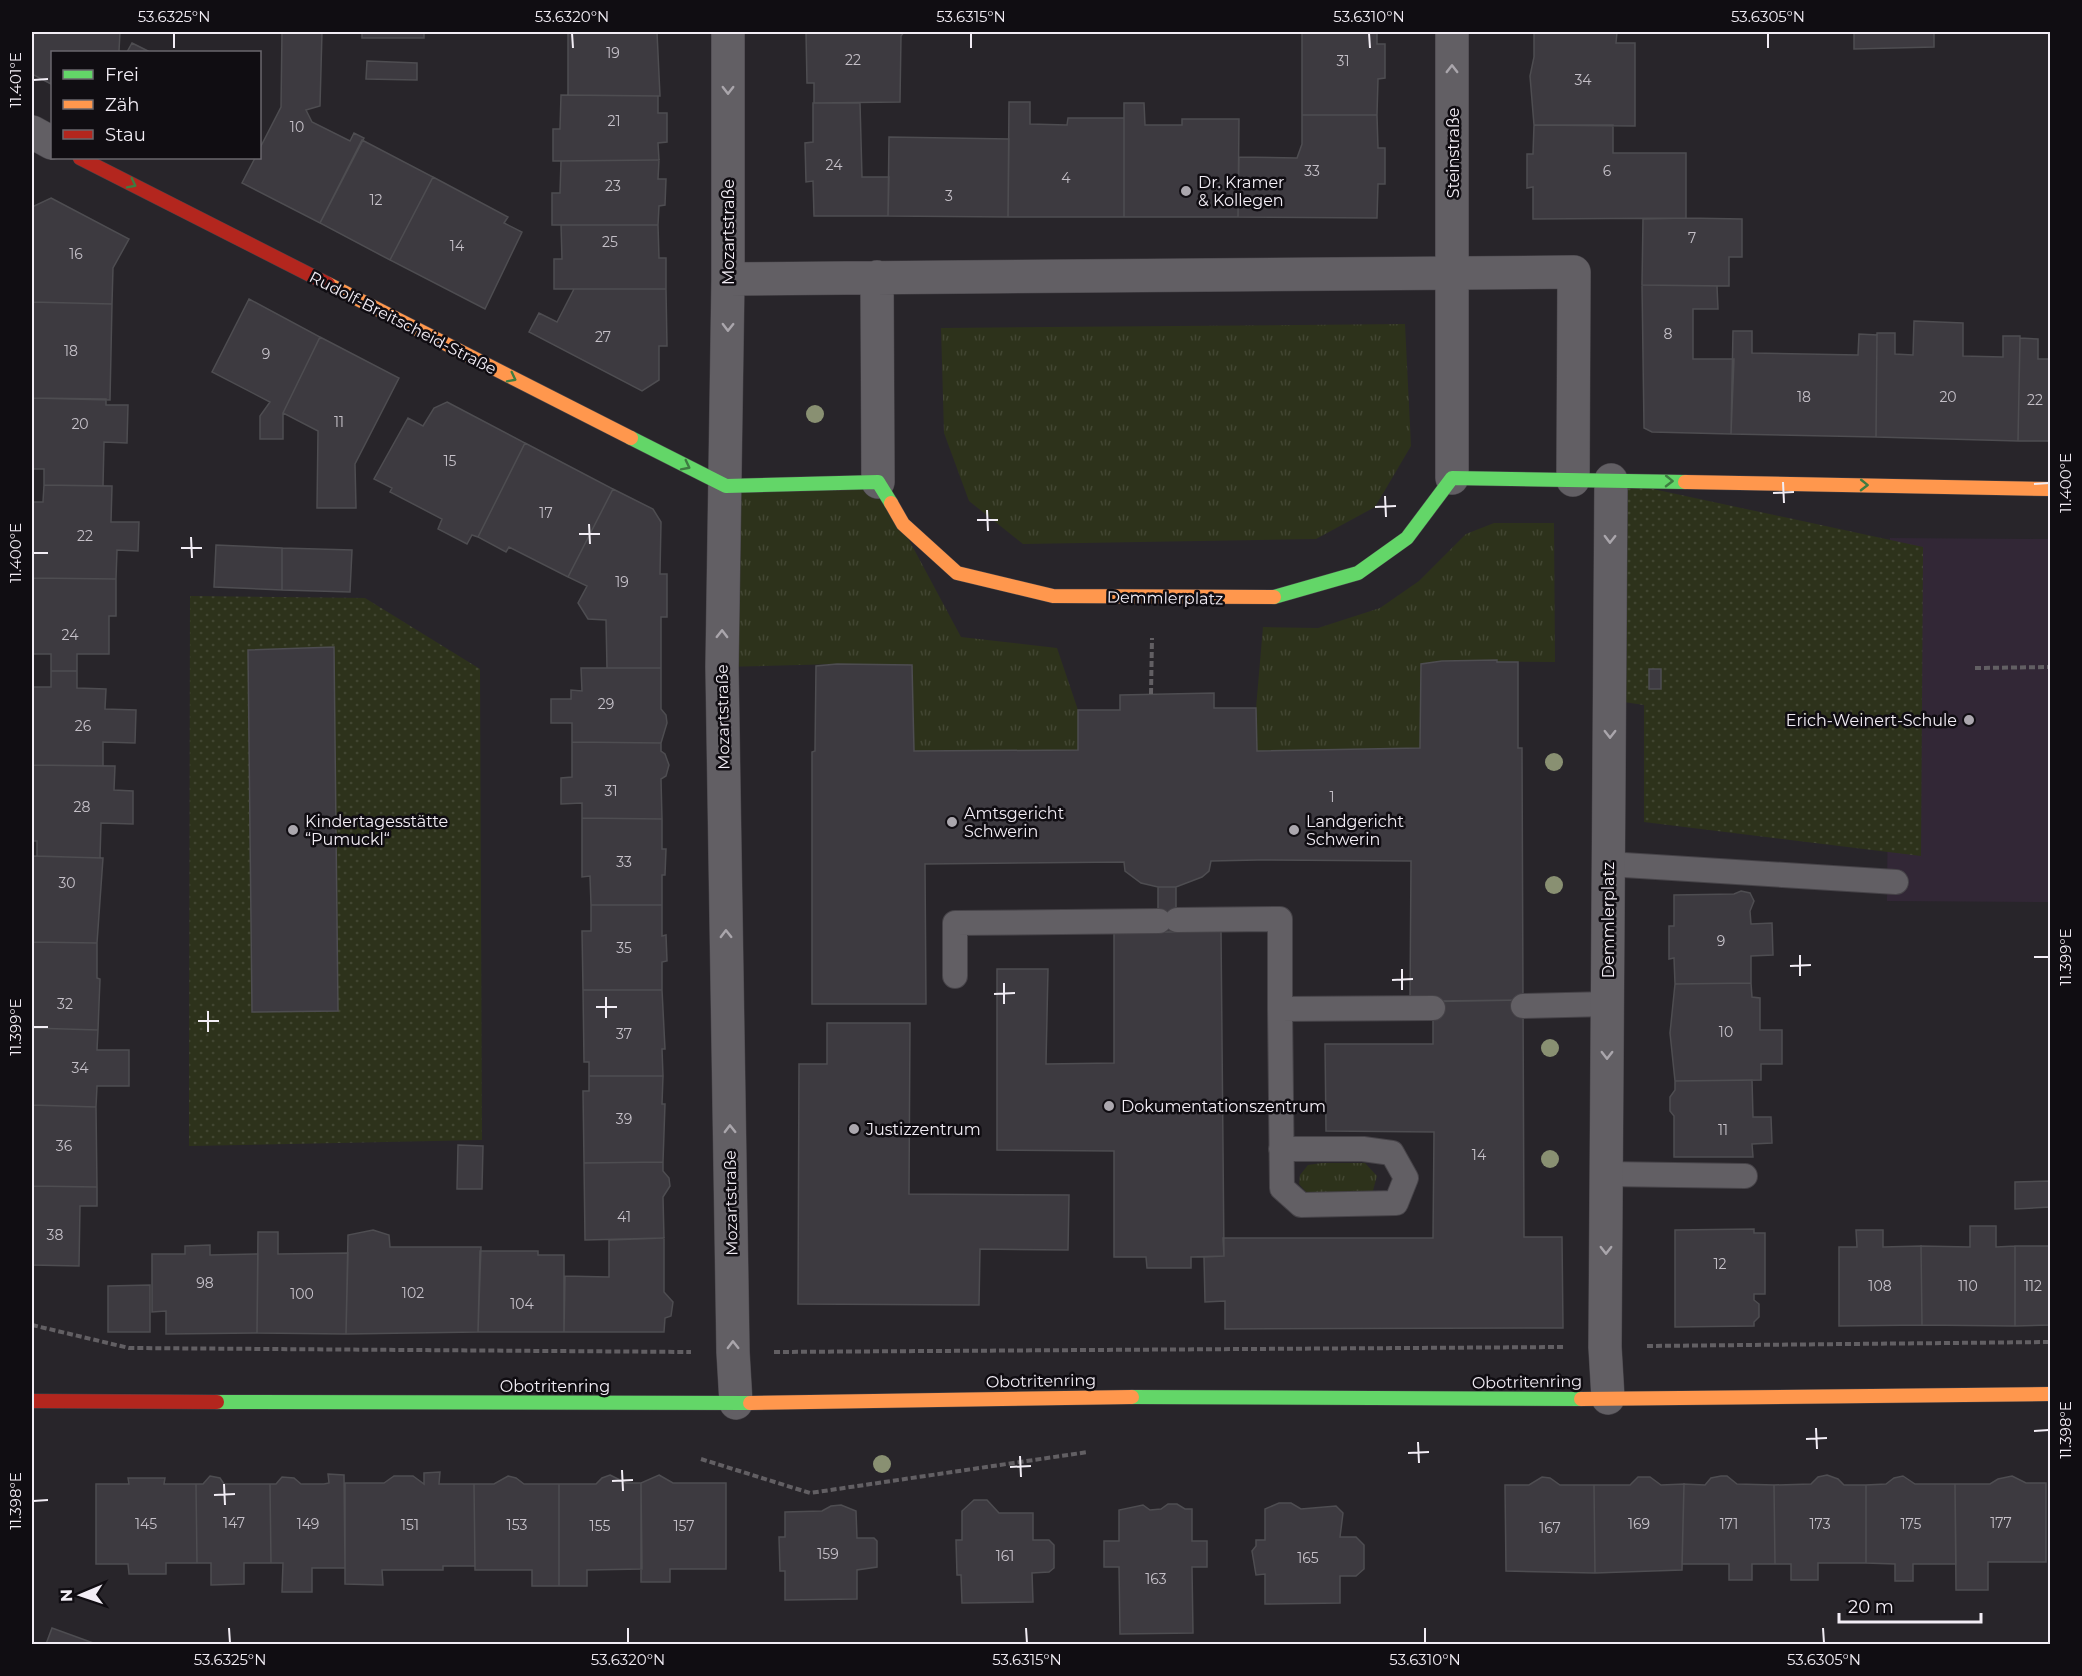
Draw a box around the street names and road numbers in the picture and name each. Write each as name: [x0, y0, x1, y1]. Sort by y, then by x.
street label: Steinstraße: [1444, 108, 1463, 198]
street label: Mozartstraße: [719, 179, 738, 285]
street label: Rudolf-Breitscheid-Straße: [306, 267, 500, 379]
street label: Demmlerplatz: [1107, 587, 1223, 609]
street label: Mozartstraße: [713, 664, 733, 770]
street label: Demmlerplatz: [1599, 862, 1618, 978]
street label: Mozartstraße: [721, 1150, 741, 1256]
street label: Obotritenring: [986, 1371, 1096, 1391]
street label: Obotritenring: [1472, 1372, 1582, 1392]
street label: Obotritenring: [500, 1377, 610, 1396]

